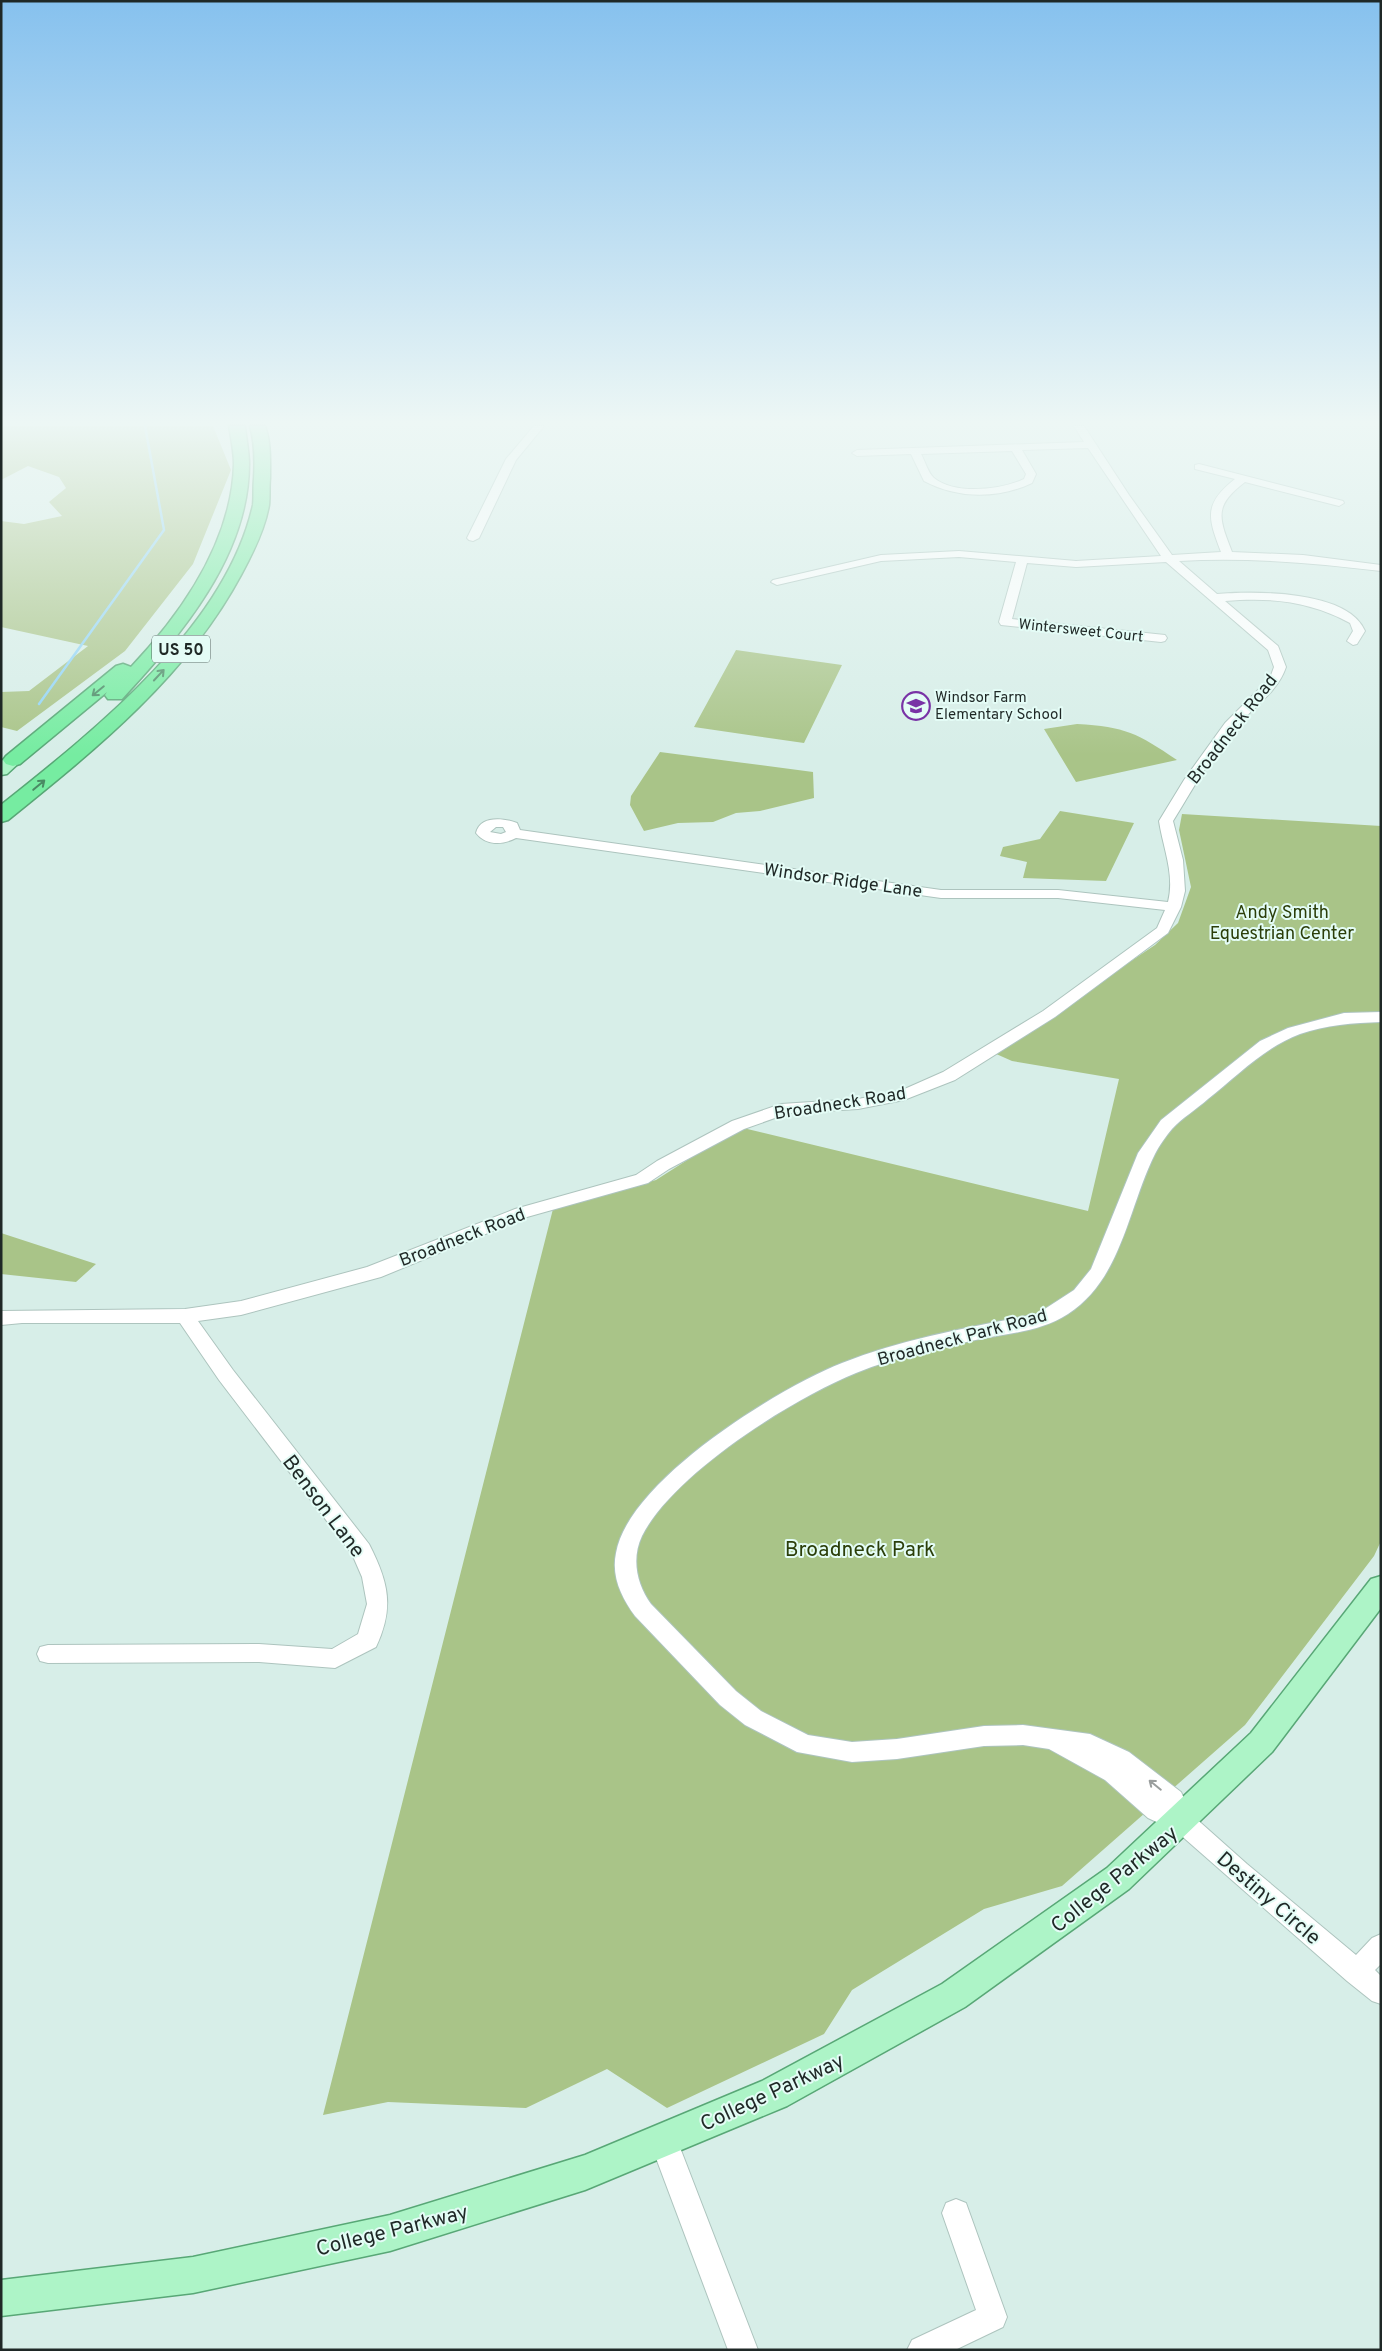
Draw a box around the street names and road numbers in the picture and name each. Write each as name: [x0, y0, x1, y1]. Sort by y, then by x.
street label: Wintersweet Court: [1017, 615, 1144, 647]
road number: US 50: [152, 636, 210, 662]
street label: Broadneck Road: [1183, 670, 1283, 790]
street label: Windsor Ridge Lane: [762, 859, 924, 904]
street label: Broadneck Road: [773, 1083, 908, 1126]
street label: Broadneck Road: [396, 1204, 529, 1273]
street label: Broadneck Park Road: [875, 1305, 1050, 1372]
street label: Benson Lane: [275, 1450, 370, 1564]
street label: College Parkway: [1046, 1821, 1184, 1940]
street label: Destiny Circle: [1210, 1846, 1326, 1952]
street label: College Parkway: [696, 2048, 849, 2139]
street label: College Parkway: [313, 2199, 471, 2263]

